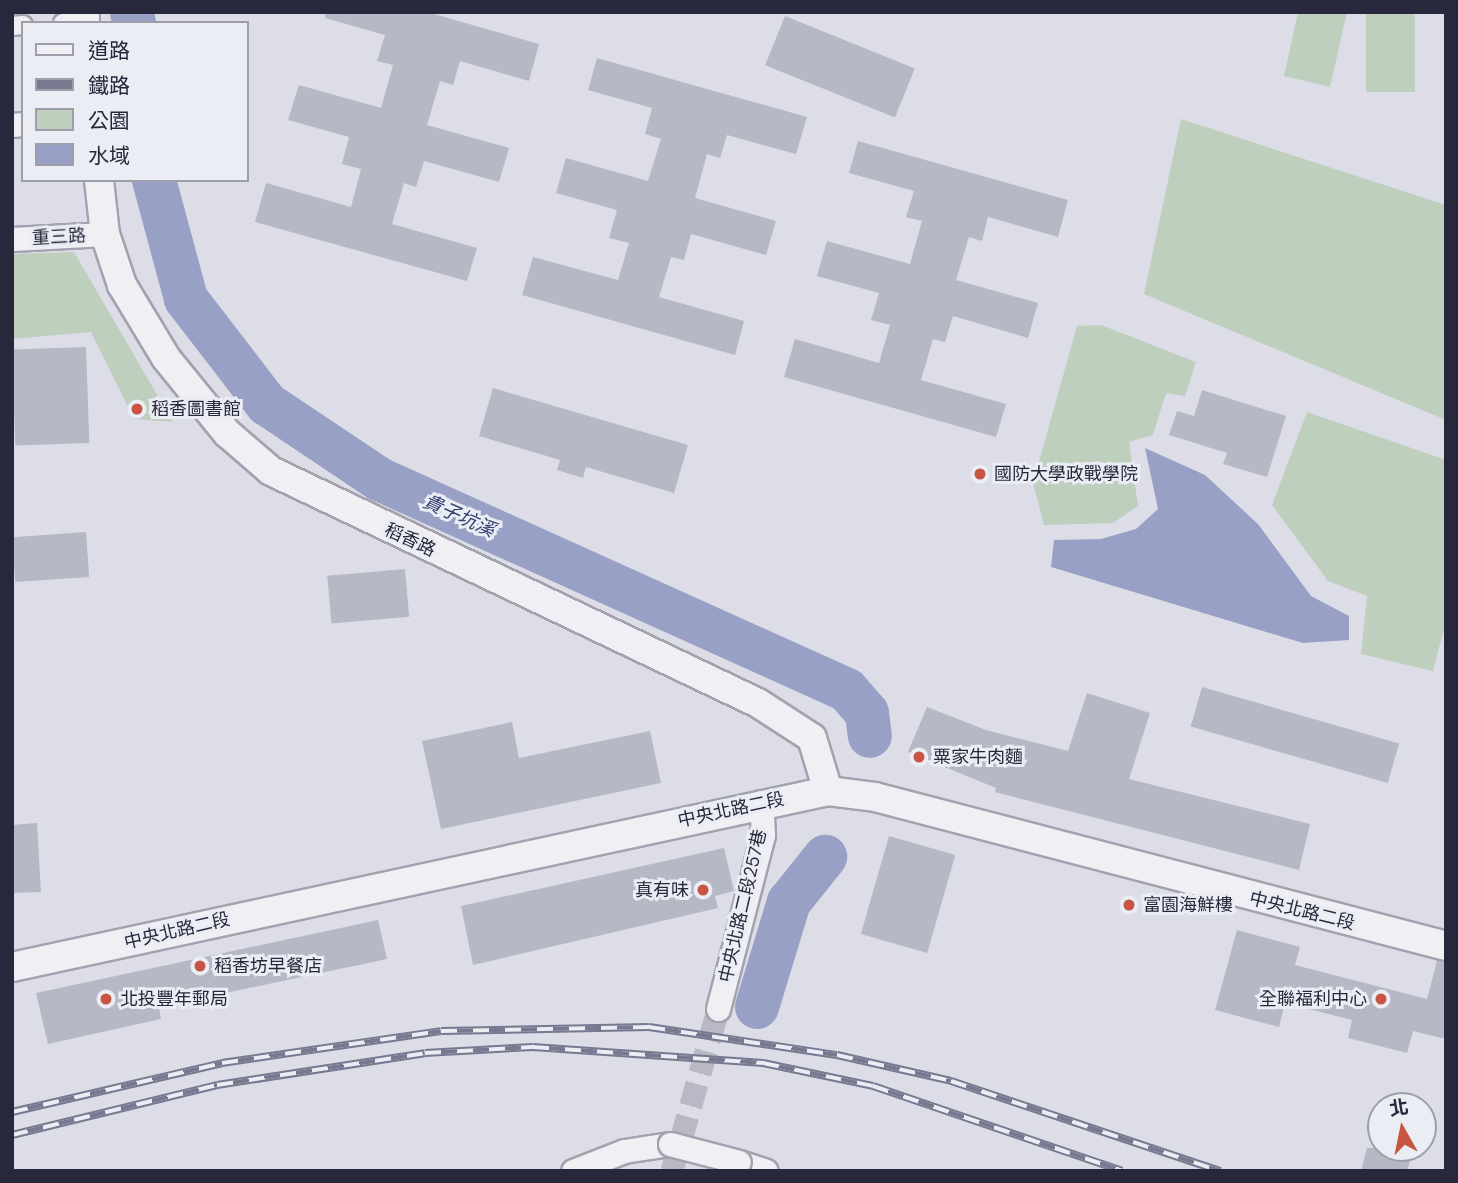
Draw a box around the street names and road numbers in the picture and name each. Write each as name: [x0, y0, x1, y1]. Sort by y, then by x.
street label: 重三路: [31, 225, 87, 249]
street label: 稻香路: [381, 519, 439, 561]
street label: 中央北路二段: [676, 788, 786, 832]
street label: 中央北路二段257巷: [715, 827, 771, 985]
street label: 中央北路二段: [1247, 887, 1357, 935]
street label: 中央北路二段: [122, 908, 232, 954]

